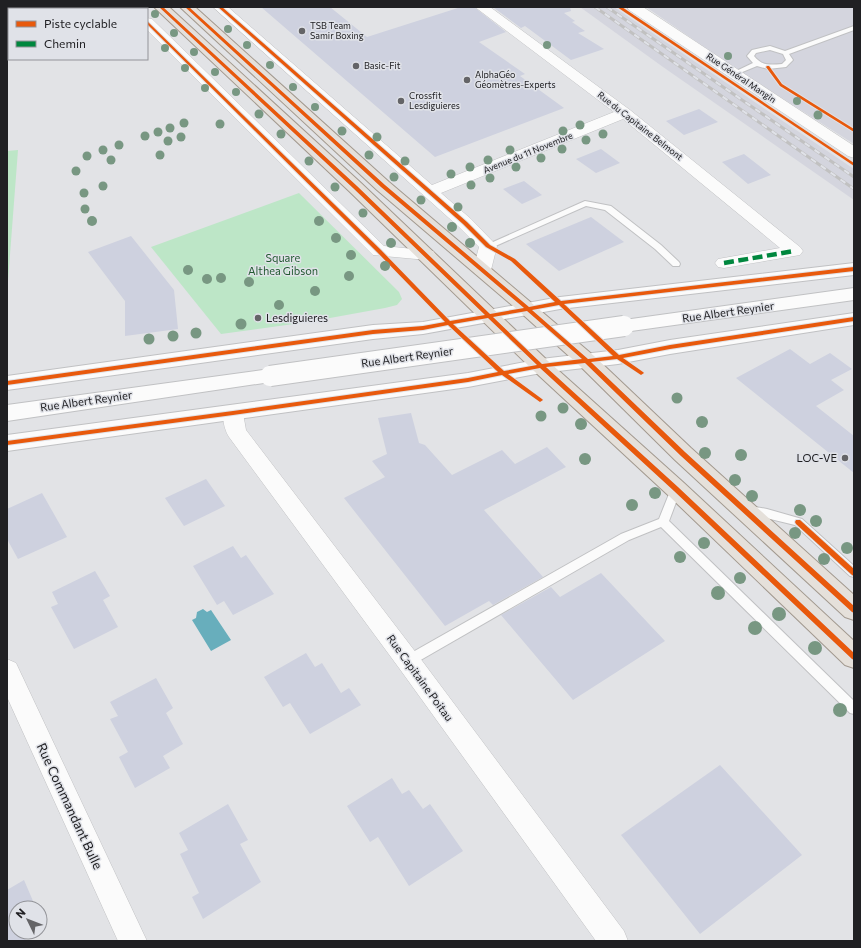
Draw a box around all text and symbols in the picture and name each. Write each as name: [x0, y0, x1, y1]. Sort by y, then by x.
legend: [8, 8, 148, 60]
text: Piste cyclable: [44, 16, 117, 30]
place label: TSB Team Samir Boxing: [310, 20, 364, 41]
marker: TSB Team Samir Boxing: [297, 26, 307, 36]
text: Chemin: [44, 36, 86, 50]
street label: Rue Général Mangin: [704, 50, 778, 105]
place label: Basic-Fit: [364, 60, 401, 71]
marker: Basic-Fit: [351, 61, 361, 71]
place label: AlphaGéo Géomètres-Experts: [475, 69, 556, 90]
marker: AlphaGéo Géomètres-Experts: [462, 75, 472, 85]
street label: Rue du Capitaine Belmont: [595, 89, 685, 163]
place label: Crossfit Lesdiguieres: [409, 90, 460, 111]
marker: Crossfit Lesdiguieres: [396, 96, 406, 106]
street label: Avenue du 11 Novembre: [481, 129, 574, 176]
park label: Square Althea Gibson: [248, 251, 318, 277]
street label: Rue Albert Reynier: [681, 299, 775, 324]
place label: Lesdiguieres: [266, 311, 328, 324]
marker: Lesdiguieres: [253, 313, 263, 323]
street label: Rue Albert Reynier: [360, 344, 454, 369]
street label: Rue Albert Reynier: [39, 388, 133, 413]
place label: LOC-VE: [796, 451, 837, 464]
marker: LOC-VE: [840, 453, 850, 463]
street label: Rue Capitaine Poitau: [385, 632, 456, 724]
street label: Rue Commandant Bulle: [34, 740, 106, 872]
north arrow: [8, 900, 48, 940]
text: N: [13, 905, 28, 920]

